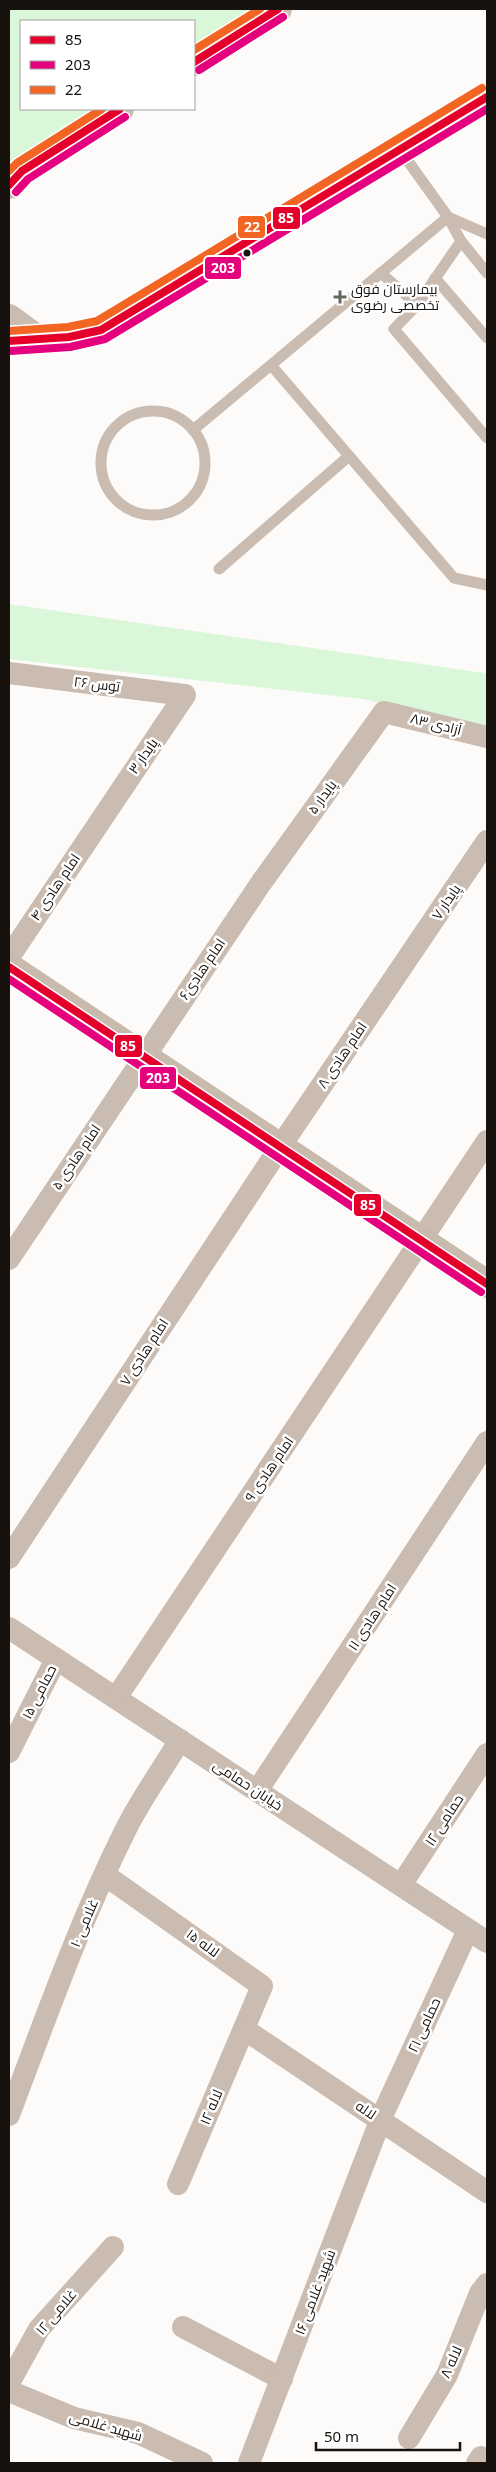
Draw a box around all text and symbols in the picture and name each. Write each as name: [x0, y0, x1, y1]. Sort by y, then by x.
legend: [20, 20, 195, 110]
text: 85: [65, 29, 82, 49]
text: 203: [65, 54, 91, 74]
text: 22: [65, 79, 82, 99]
line badge: 85: [272, 206, 301, 230]
text: 85: [278, 208, 294, 227]
line badge: 22: [237, 215, 266, 239]
text: 22: [244, 217, 260, 236]
unlabelled marker: [242, 248, 252, 258]
line badge: 203: [204, 256, 242, 280]
text: 203: [211, 258, 235, 277]
place label: بیمارستان فوق تخصصی رضوی: [351, 279, 439, 314]
marker: بیمارستان فوق تخصصی رضوی: [333, 290, 347, 304]
street label: توس ۲۶: [73, 671, 122, 696]
street label: آزادی ۸۳: [408, 708, 464, 739]
street label: پایدار ۳: [123, 734, 163, 778]
street label: پایدار ۵: [303, 776, 341, 818]
street label: امام هادی ۴: [25, 850, 85, 924]
street label: پایدار ۷: [427, 880, 465, 924]
street label: امام هادی۶: [174, 934, 230, 1004]
street label: امام هادی ۸: [312, 1018, 372, 1092]
line badge: 85: [114, 1034, 143, 1058]
text: 85: [120, 1036, 136, 1055]
line badge: 203: [139, 1066, 177, 1090]
text: 203: [146, 1068, 170, 1087]
street label: امام هادی ۵: [47, 1120, 105, 1194]
line badge: 85: [353, 1193, 382, 1217]
text: 85: [360, 1195, 376, 1214]
street label: امام هادی ۷: [115, 1315, 173, 1389]
street label: امام هادی ۹: [240, 1432, 298, 1506]
street label: امام هادی ۱۱: [343, 1580, 401, 1654]
street label: حمامی ۱۵: [17, 1661, 60, 1722]
street label: خیابان حمامی: [210, 1755, 287, 1814]
street label: حمامی ۱۲: [420, 1790, 467, 1849]
street label: غلامی ۱۰: [65, 1896, 102, 1950]
street label: لاله ۱۵: [183, 1924, 224, 1961]
street label: حمامی ۲۱: [403, 1994, 444, 2055]
street label: لاله ۱۲: [195, 2086, 226, 2127]
street label: لاله: [352, 2096, 380, 2123]
street label: شهید غلامی ۱۶: [290, 2247, 339, 2337]
street label: غلامی ۱۲: [31, 2285, 80, 2339]
street label: لاله ۸: [435, 2343, 466, 2381]
street label: شهید غلامی: [67, 2406, 145, 2445]
scale bar: [316, 2420, 460, 2452]
text: 50 m: [324, 2426, 359, 2446]

